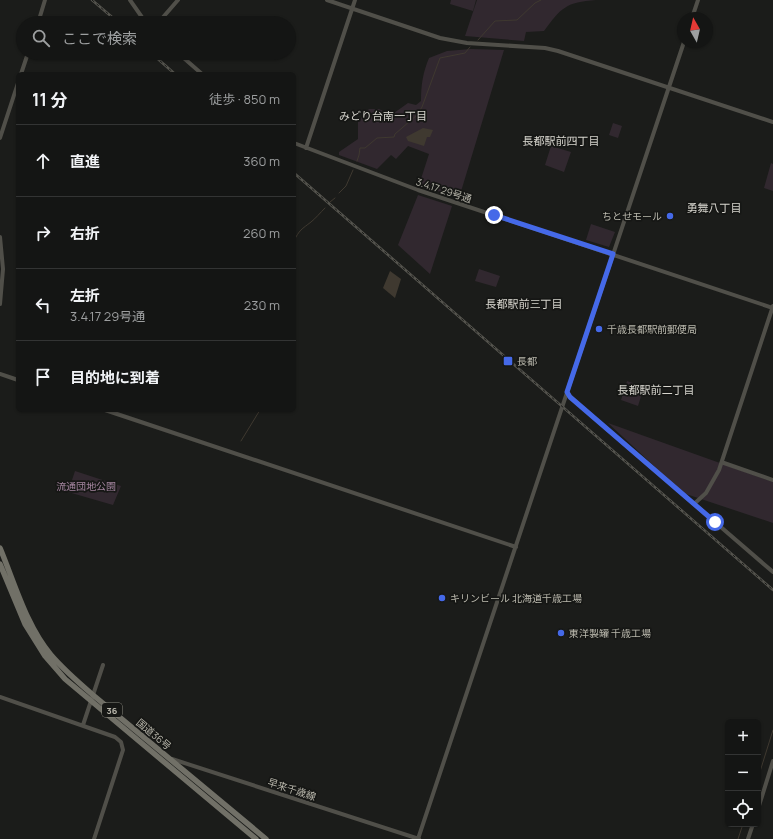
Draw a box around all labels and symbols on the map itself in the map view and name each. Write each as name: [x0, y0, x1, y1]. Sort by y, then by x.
north arrow: [677, 12, 713, 48]
district label: みどり台南一丁目: [339, 108, 427, 123]
district label: 長都駅前四丁目: [523, 133, 600, 148]
street label: 3.4.17 29号通: [414, 174, 474, 206]
district label: 勇舞八丁目: [687, 200, 742, 215]
route end: [485, 206, 503, 224]
place label: ちとせモール: [602, 209, 662, 223]
marker: ちとせモール: [665, 211, 675, 221]
district label: 長都駅前三丁目: [486, 296, 563, 311]
place label: 千歳長都駅前郵便局: [607, 322, 697, 336]
marker: 千歳長都駅前郵便局: [594, 324, 604, 334]
place label: 長都: [517, 354, 537, 368]
marker: 長都: [502, 355, 514, 367]
district label: 長都駅前二丁目: [618, 382, 695, 397]
park label: 流通団地公園: [56, 479, 116, 493]
route start: [706, 513, 724, 531]
place label: キリンビール 北海道千歳工場: [450, 591, 582, 605]
marker: キリンビール 北海道千歳工場: [437, 593, 447, 603]
place label: 東洋製罐 千歳工場: [569, 626, 651, 640]
marker: 東洋製罐 千歳工場: [556, 628, 566, 638]
road number: 36: [102, 703, 122, 717]
street label: 国道36号: [134, 715, 174, 753]
street label: 早来千歳線: [266, 775, 318, 803]

